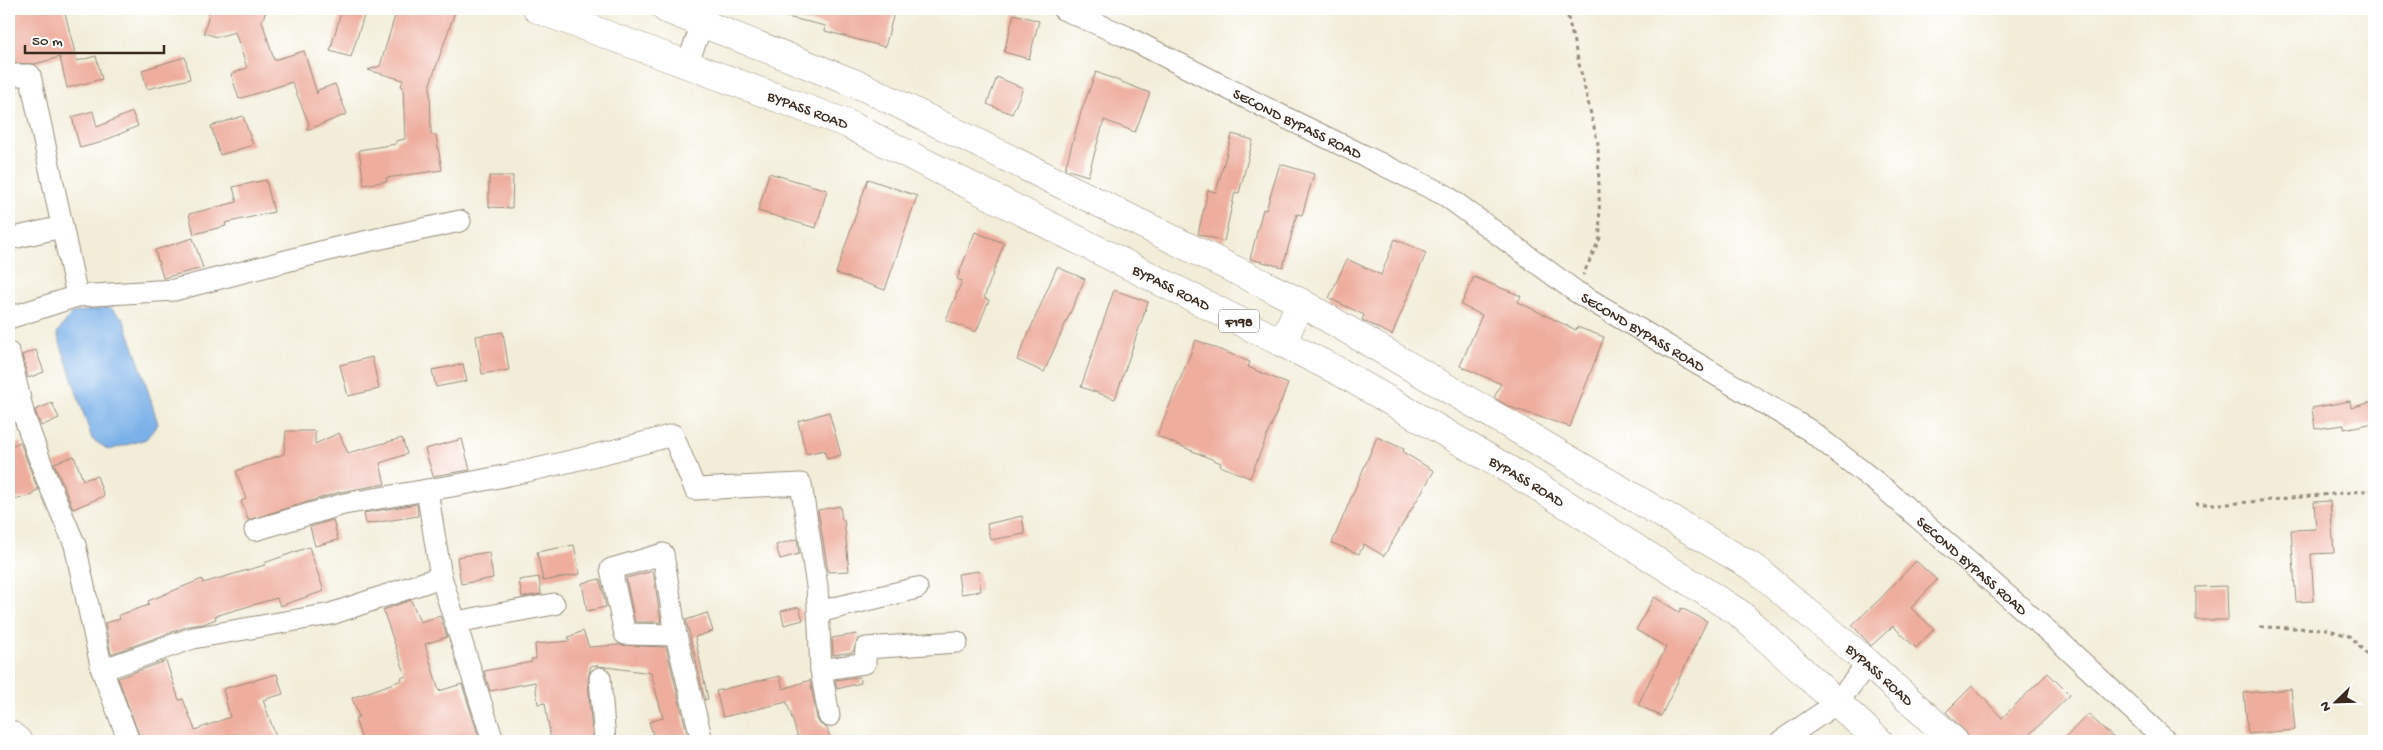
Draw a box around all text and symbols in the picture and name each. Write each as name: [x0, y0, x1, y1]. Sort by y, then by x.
scale bar: [25, 22, 164, 54]
text: 50 m: [32, 33, 63, 51]
street label: SECOND BYPASS ROAD: [1229, 85, 1364, 164]
street label: BYPASS ROAD: [764, 88, 850, 134]
street label: BYPASS ROAD: [1128, 261, 1213, 316]
street label: SECOND BYPASS ROAD: [1577, 289, 1708, 377]
road number: F198: [1219, 310, 1259, 332]
street label: BYPASS ROAD: [1484, 453, 1567, 512]
street label: SECOND BYPASS ROAD: [1912, 514, 2030, 620]
street label: BYPASS ROAD: [1840, 640, 1916, 711]
north arrow: [2310, 678, 2360, 728]
text: N: [2317, 699, 2336, 714]

